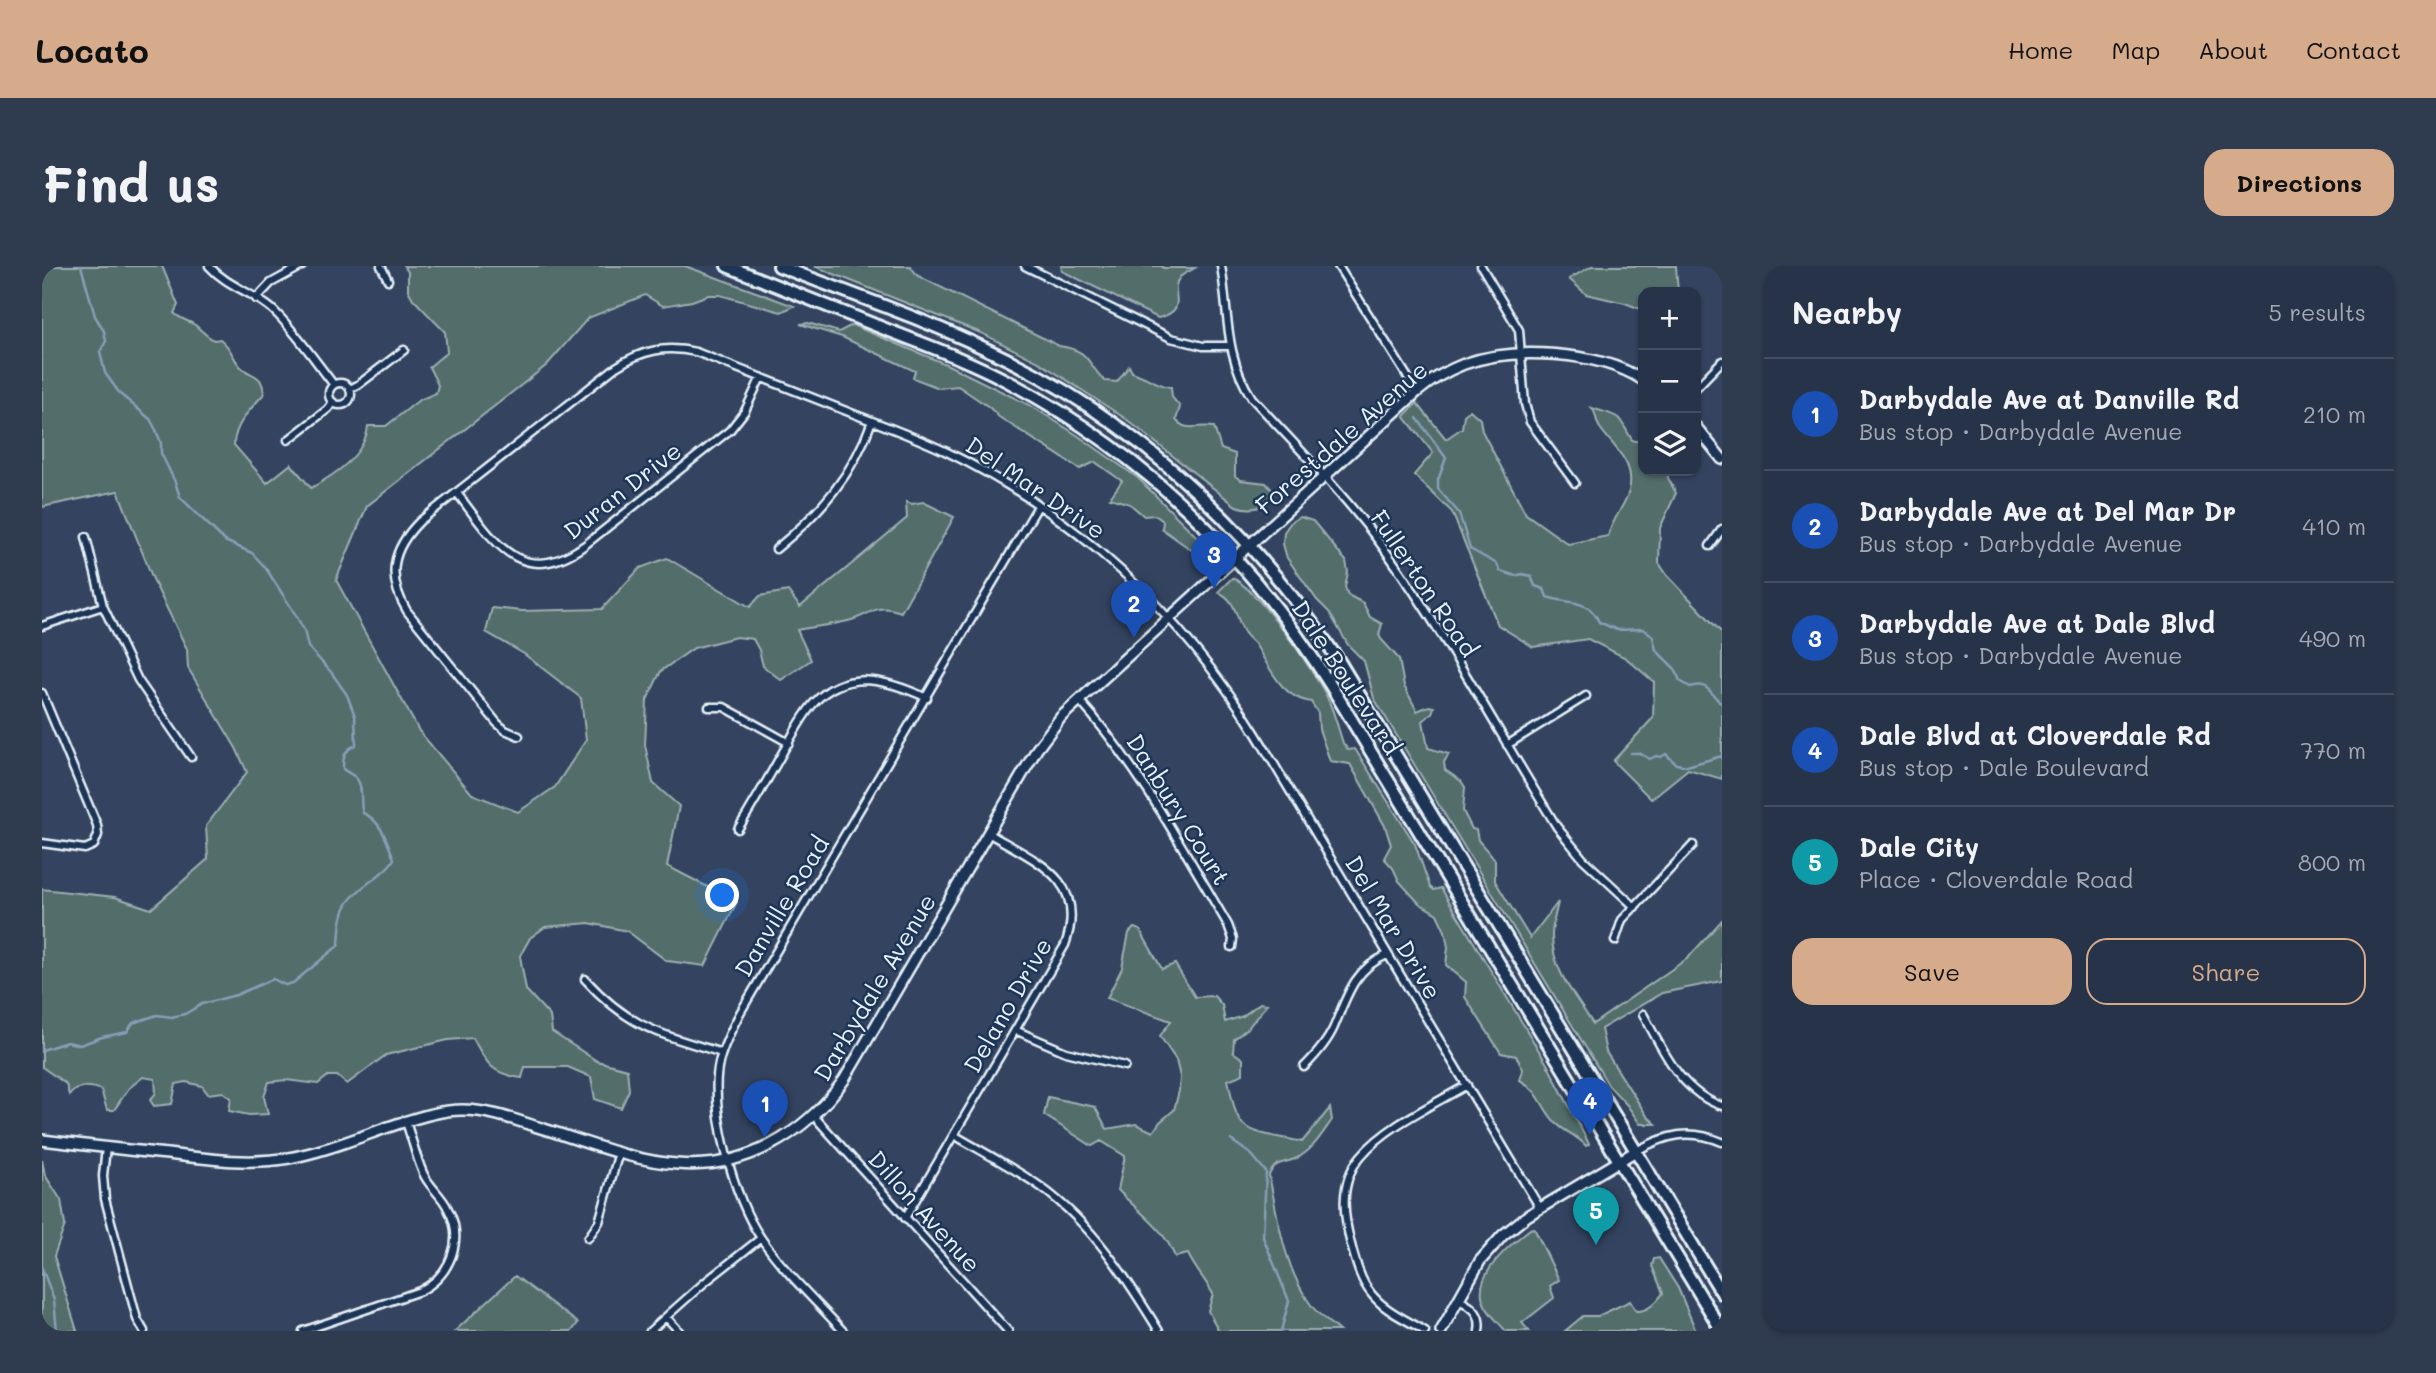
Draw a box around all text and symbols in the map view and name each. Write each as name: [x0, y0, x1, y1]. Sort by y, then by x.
text: Locato: [35, 28, 149, 71]
text: Home: [2008, 34, 2073, 65]
text: Map: [2111, 34, 2160, 65]
text: About: [2198, 34, 2268, 65]
text: Contact: [2306, 34, 2401, 65]
button: Directions: [2204, 149, 2394, 216]
text: Find us: [42, 151, 220, 214]
map controls: [1638, 287, 1701, 476]
button: +: [1638, 287, 1701, 350]
text: Nearby: [1792, 292, 1902, 332]
text: 5 results: [2269, 297, 2366, 327]
button: −: [1638, 350, 1701, 413]
street label: Forestdale Avenue: [1248, 354, 1434, 520]
text: Darbydale Ave at Danville Rd: [1859, 382, 2239, 416]
text: 1: [1810, 399, 1820, 429]
text: 210 m: [2303, 399, 2366, 429]
button: layers: [1638, 413, 1701, 476]
text: Bus stop · Darbydale Avenue: [1859, 416, 2182, 446]
street label: Del Mar Drive: [960, 429, 1112, 545]
street label: Duran Drive: [557, 434, 687, 546]
text: Darbydale Ave at Del Mar Dr: [1859, 494, 2236, 528]
street label: Fullerton Road: [1364, 503, 1486, 663]
text: 2: [1809, 511, 1821, 541]
text: 410 m: [2302, 511, 2366, 541]
text: Bus stop · Darbydale Avenue: [1859, 528, 2182, 558]
pin: 3: [1191, 531, 1237, 589]
pin: 2: [1111, 580, 1157, 638]
street label: Dale Boulevard: [1286, 594, 1408, 760]
text: Darbydale Ave at Dale Blvd: [1859, 606, 2215, 640]
text: 3: [1808, 623, 1822, 653]
text: 490 m: [2299, 623, 2366, 653]
text: Bus stop · Darbydale Avenue: [1859, 640, 2182, 670]
text: Dale Blvd at Cloverdale Rd: [1859, 718, 2211, 752]
street label: Danbury Court: [1120, 728, 1238, 890]
text: 4: [1808, 735, 1822, 765]
text: 770 m: [2301, 735, 2366, 765]
text: Bus stop · Dale Boulevard: [1859, 752, 2149, 782]
street label: Danville Road: [727, 830, 835, 982]
text: Dale City: [1859, 830, 1979, 864]
text: 5: [1808, 847, 1822, 877]
text: 800 m: [2298, 847, 2366, 877]
street label: Del Mar Drive: [1339, 849, 1449, 1005]
text: Place · Cloverdale Road: [1859, 864, 2133, 894]
your location: [705, 878, 739, 912]
street label: Darbydale Avenue: [806, 888, 942, 1086]
street label: Delano Drive: [956, 932, 1058, 1078]
button: Save: [1792, 938, 2072, 1005]
button: Share: [2086, 938, 2366, 1005]
pin: 4: [1567, 1077, 1613, 1135]
pin: 1: [742, 1080, 788, 1138]
street label: Dillon Avenue: [862, 1143, 988, 1279]
pin: 5: [1573, 1187, 1619, 1245]

